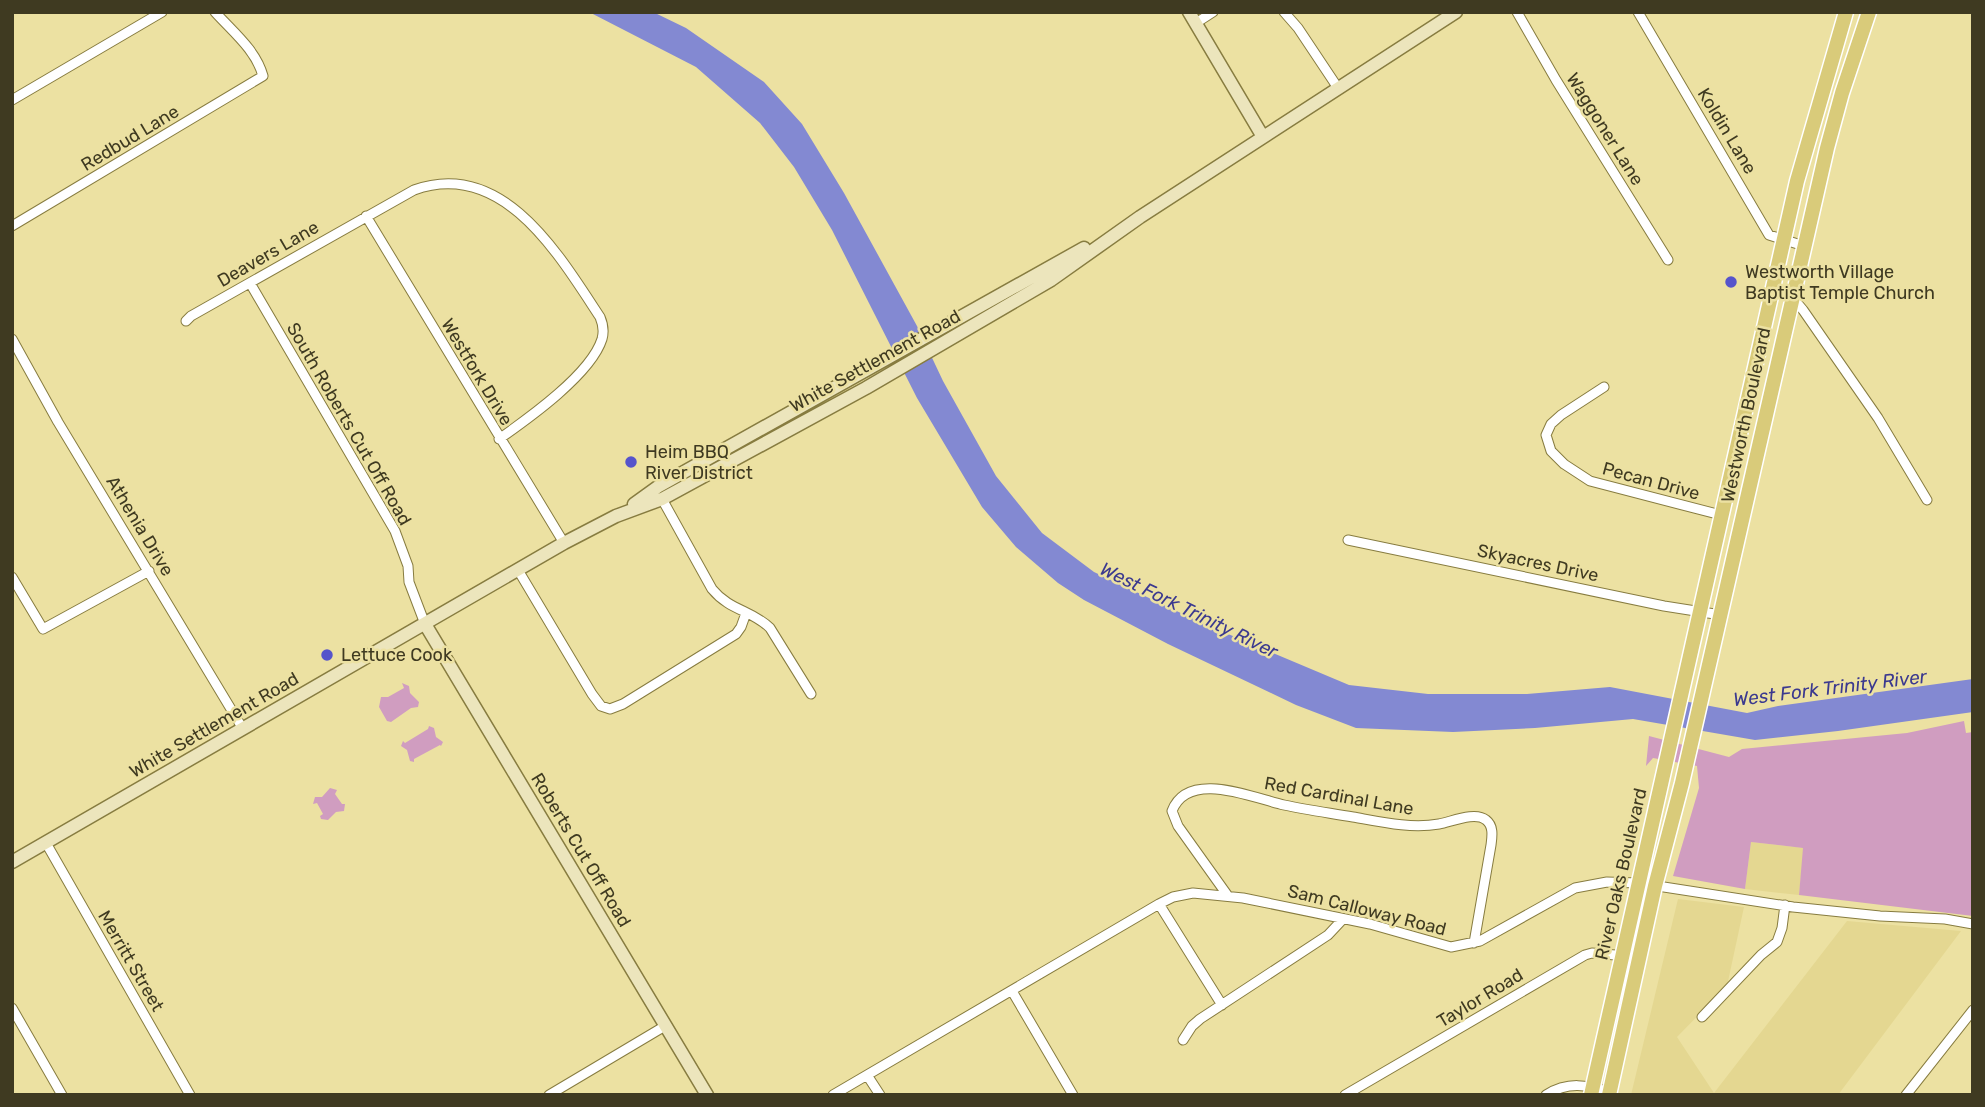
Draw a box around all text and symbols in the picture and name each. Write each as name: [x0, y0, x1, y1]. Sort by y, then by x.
street label: Waggoner Lane: [1562, 69, 1648, 189]
street label: Koldin Lane: [1693, 84, 1761, 178]
street label: Redbud Lane: [77, 100, 183, 176]
street label: Deavers Lane: [213, 216, 323, 292]
place label: Westworth Village Baptist Temple Church: [1745, 261, 1935, 304]
marker: Westworth Village Baptist Temple Church: [1723, 274, 1739, 290]
street label: White Settlement Road: [786, 305, 964, 417]
street label: Westfork Drive: [436, 314, 518, 430]
street label: South Roberts Cut Off Road: [282, 319, 416, 529]
street label: Westworth Boulevard: [1717, 325, 1775, 505]
place label: Heim BBQ River District: [645, 441, 753, 484]
marker: Heim BBQ River District: [623, 454, 639, 470]
street label: Pecan Drive: [1600, 457, 1702, 505]
street label: Athenia Drive: [102, 472, 178, 580]
street label: Skyacres Drive: [1475, 539, 1601, 587]
water label: West Fork Trinity River: [1096, 557, 1282, 663]
place label: Lettuce Cook: [341, 644, 453, 666]
marker: Lettuce Cook: [319, 647, 335, 663]
water label: West Fork Trinity River: [1732, 665, 1929, 711]
street label: White Settlement Road: [125, 667, 303, 783]
street label: Roberts Cut Off Road: [526, 769, 636, 931]
street label: Red Cardinal Lane: [1263, 772, 1415, 820]
street label: River Oaks Boulevard: [1591, 786, 1651, 962]
street label: Sam Calloway Road: [1285, 880, 1449, 940]
street label: Merritt Street: [93, 907, 169, 1015]
street label: Taylor Road: [1433, 964, 1527, 1032]

